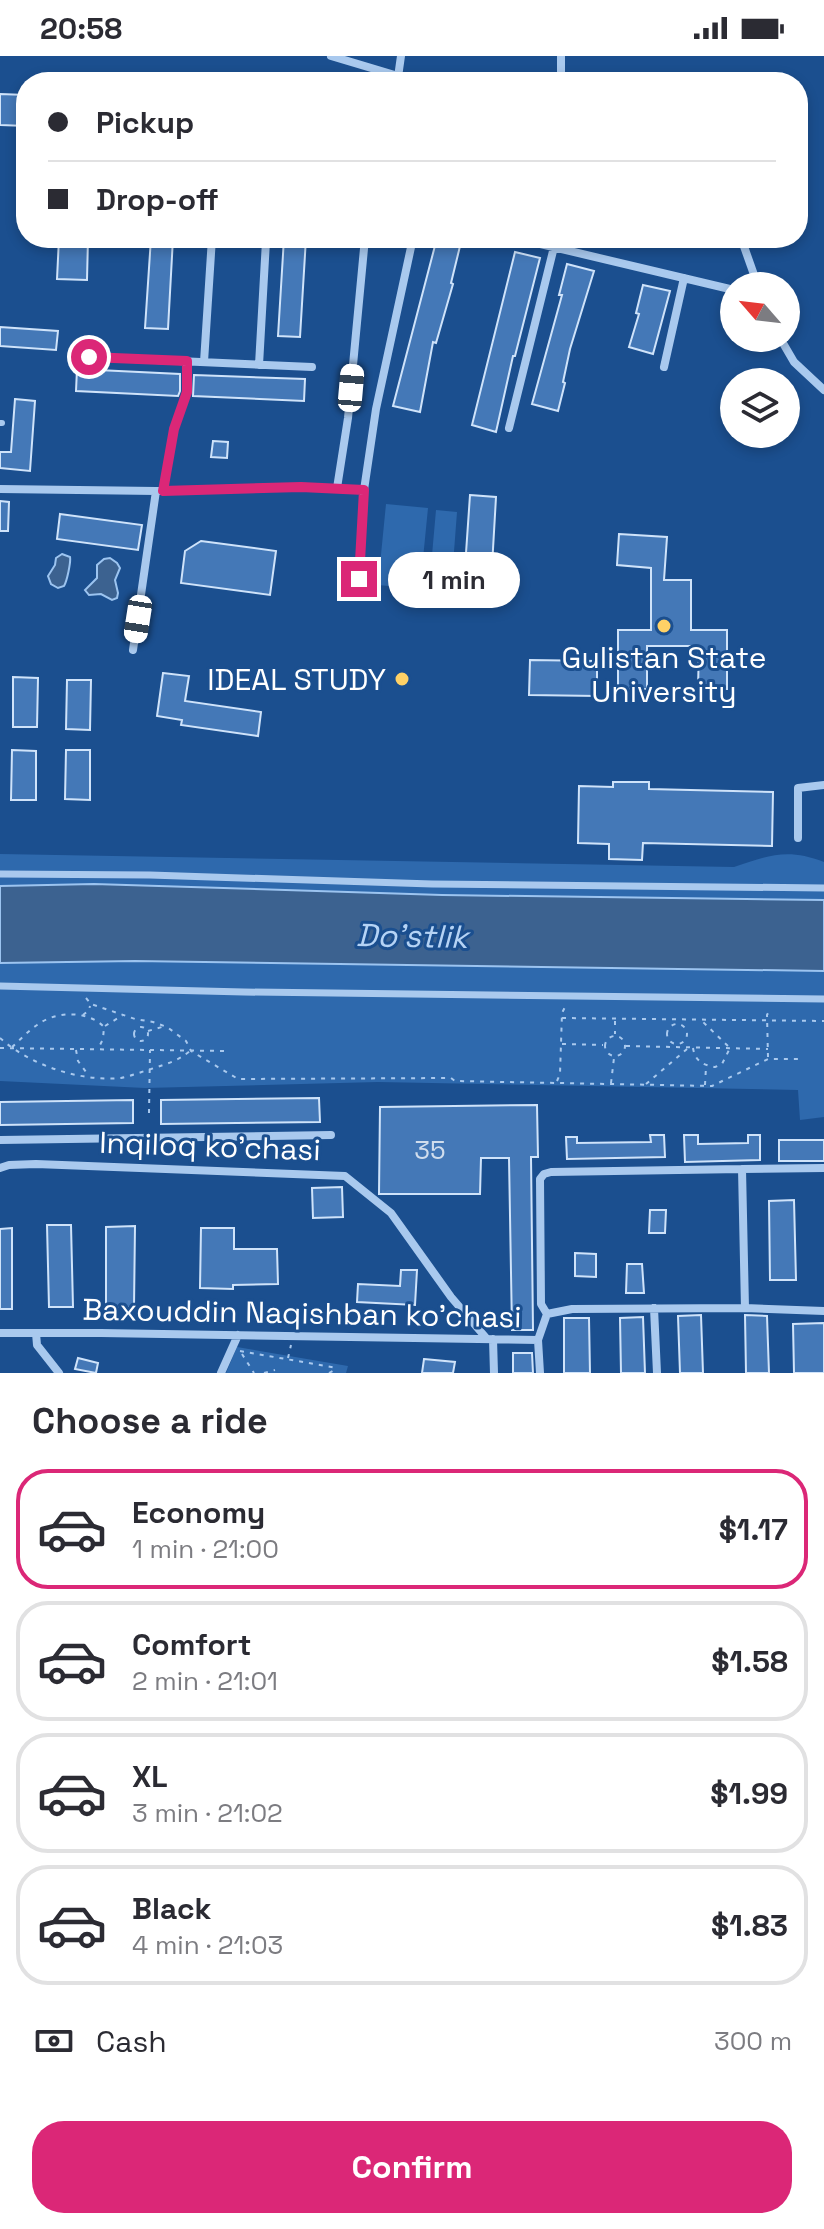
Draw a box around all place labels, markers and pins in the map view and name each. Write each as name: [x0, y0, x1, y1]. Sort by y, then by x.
marker: Gulistan State University: [655, 617, 673, 635]
place label: Gulistan State University: [562, 638, 766, 711]
place label: IDEAL STUDY: [207, 660, 386, 699]
marker: IDEAL STUDY: [393, 670, 411, 688]

